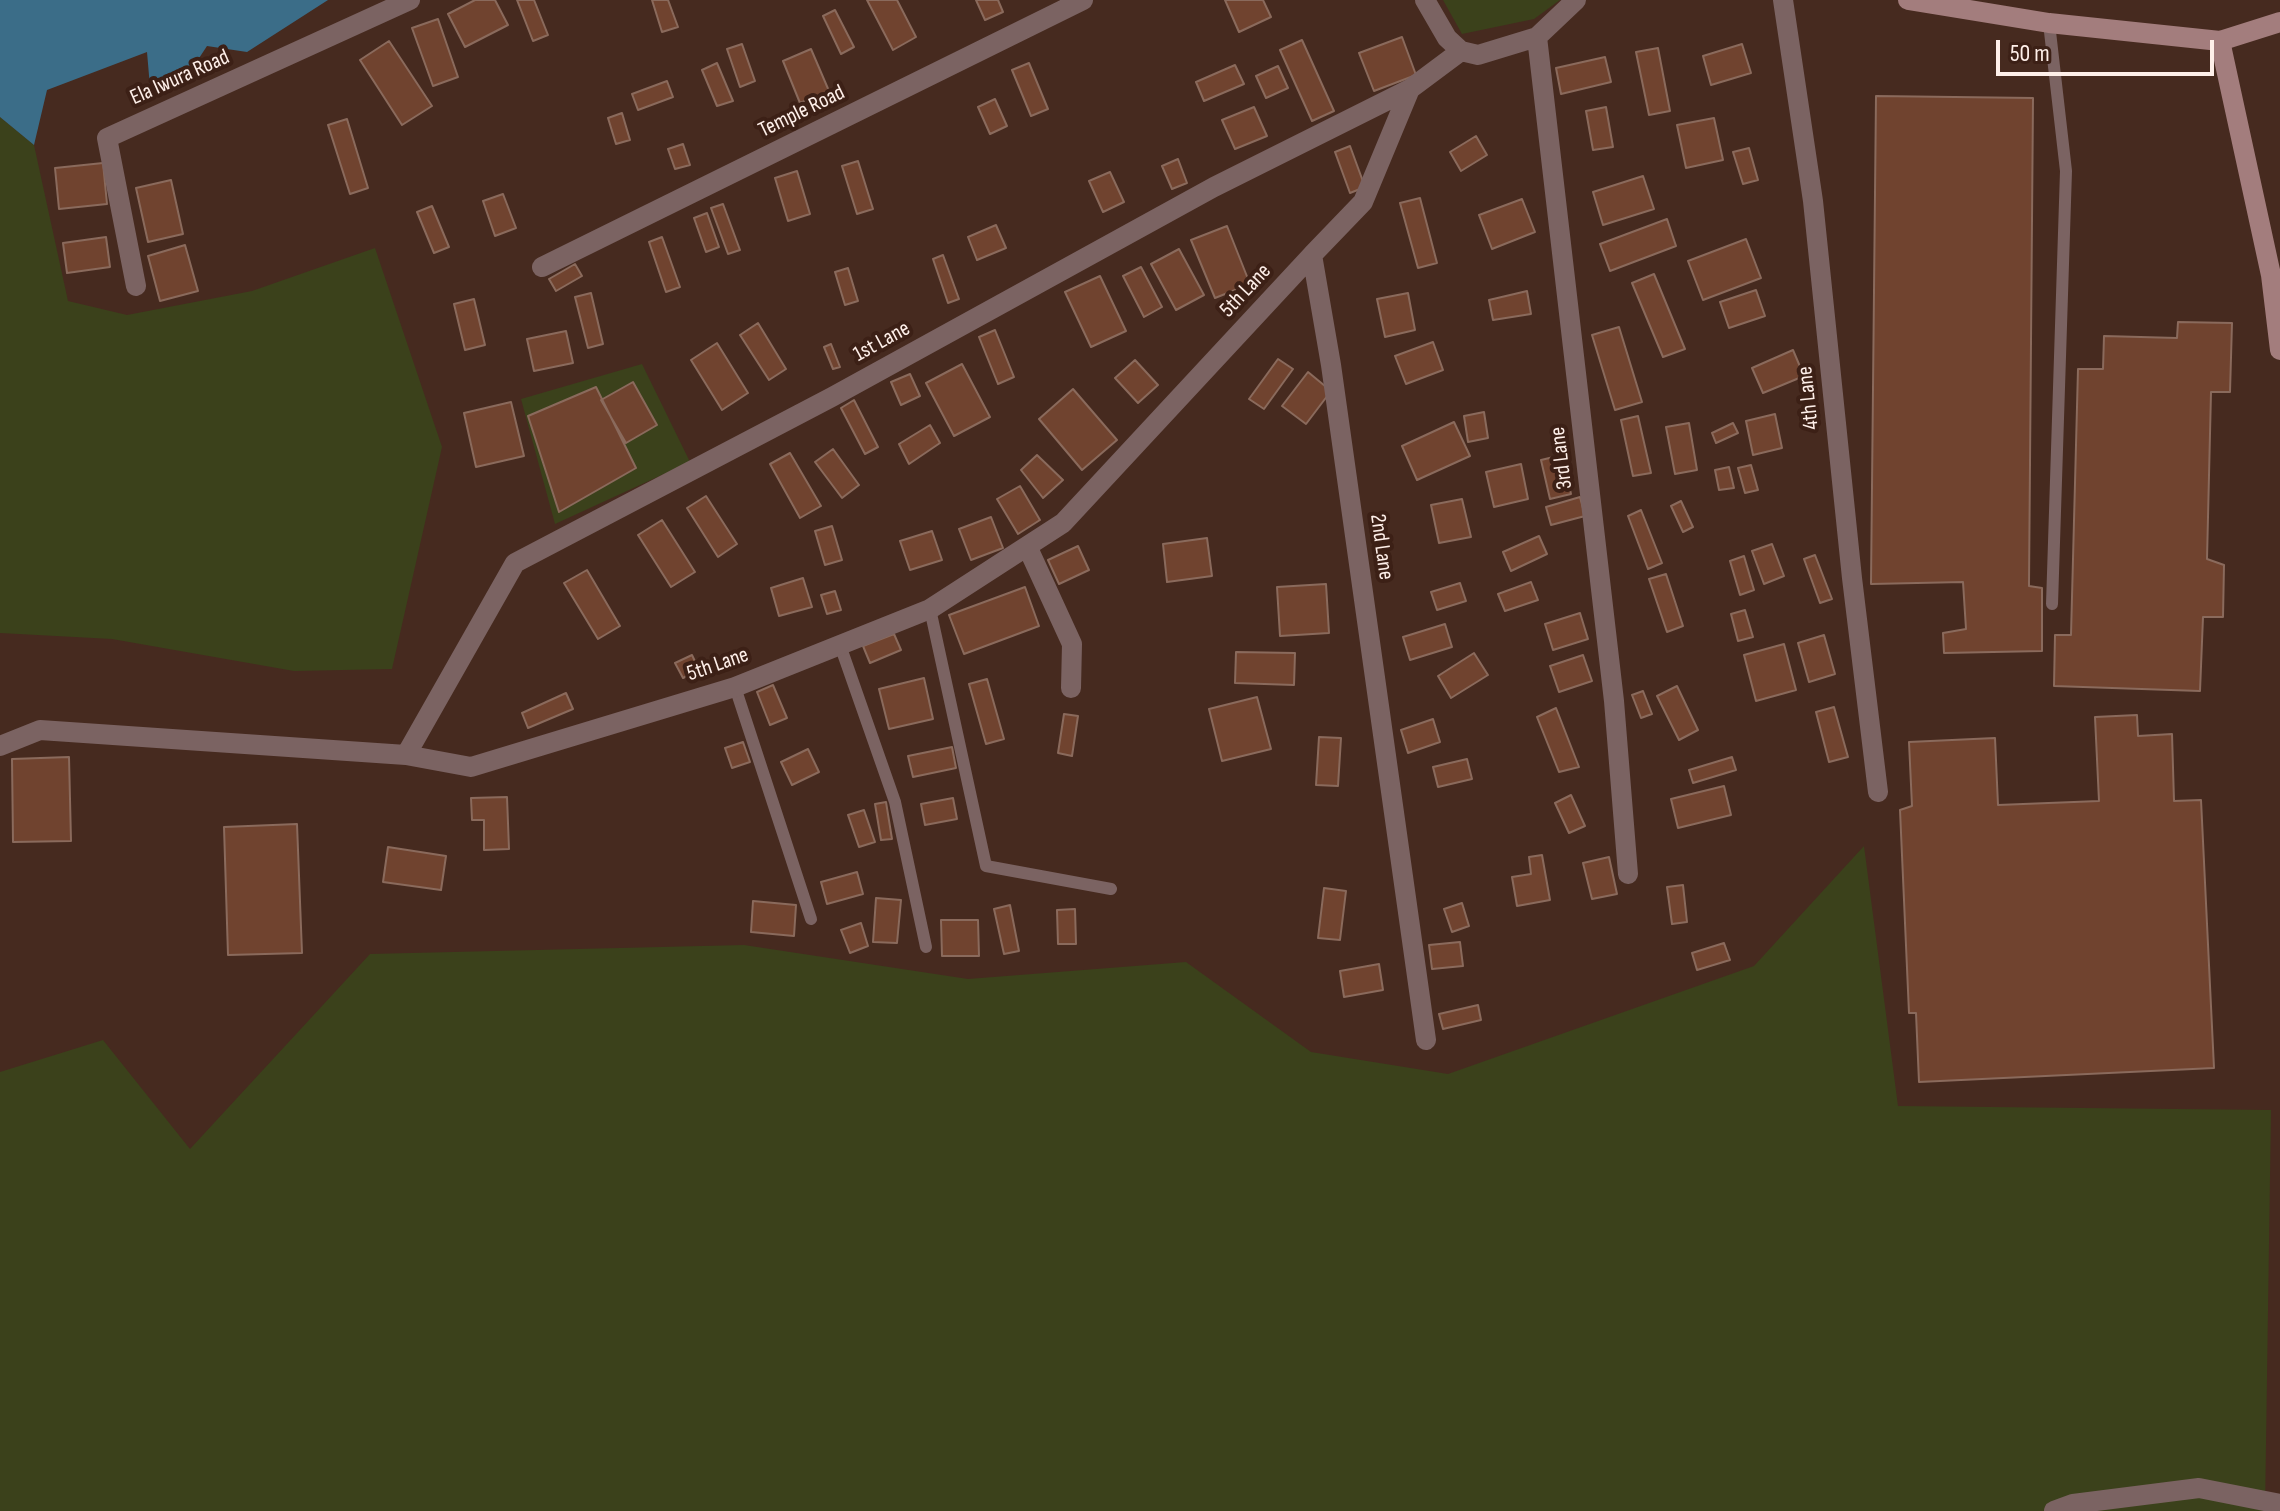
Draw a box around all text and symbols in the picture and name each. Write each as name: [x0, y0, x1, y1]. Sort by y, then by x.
scale bar: [2000, 24, 2218, 74]
text: 50 m: [2010, 39, 2050, 68]
street label: Ela Iwura Road: [126, 44, 234, 112]
street label: Temple Road: [755, 80, 849, 144]
street label: 5th Lane: [1215, 259, 1277, 323]
street label: 1st Lane: [849, 316, 915, 368]
street label: 4th Lane: [1793, 365, 1825, 431]
street label: 3rd Lane: [1545, 425, 1579, 491]
street label: 2nd Lane: [1363, 512, 1399, 582]
street label: 5th Lane: [684, 642, 752, 688]

